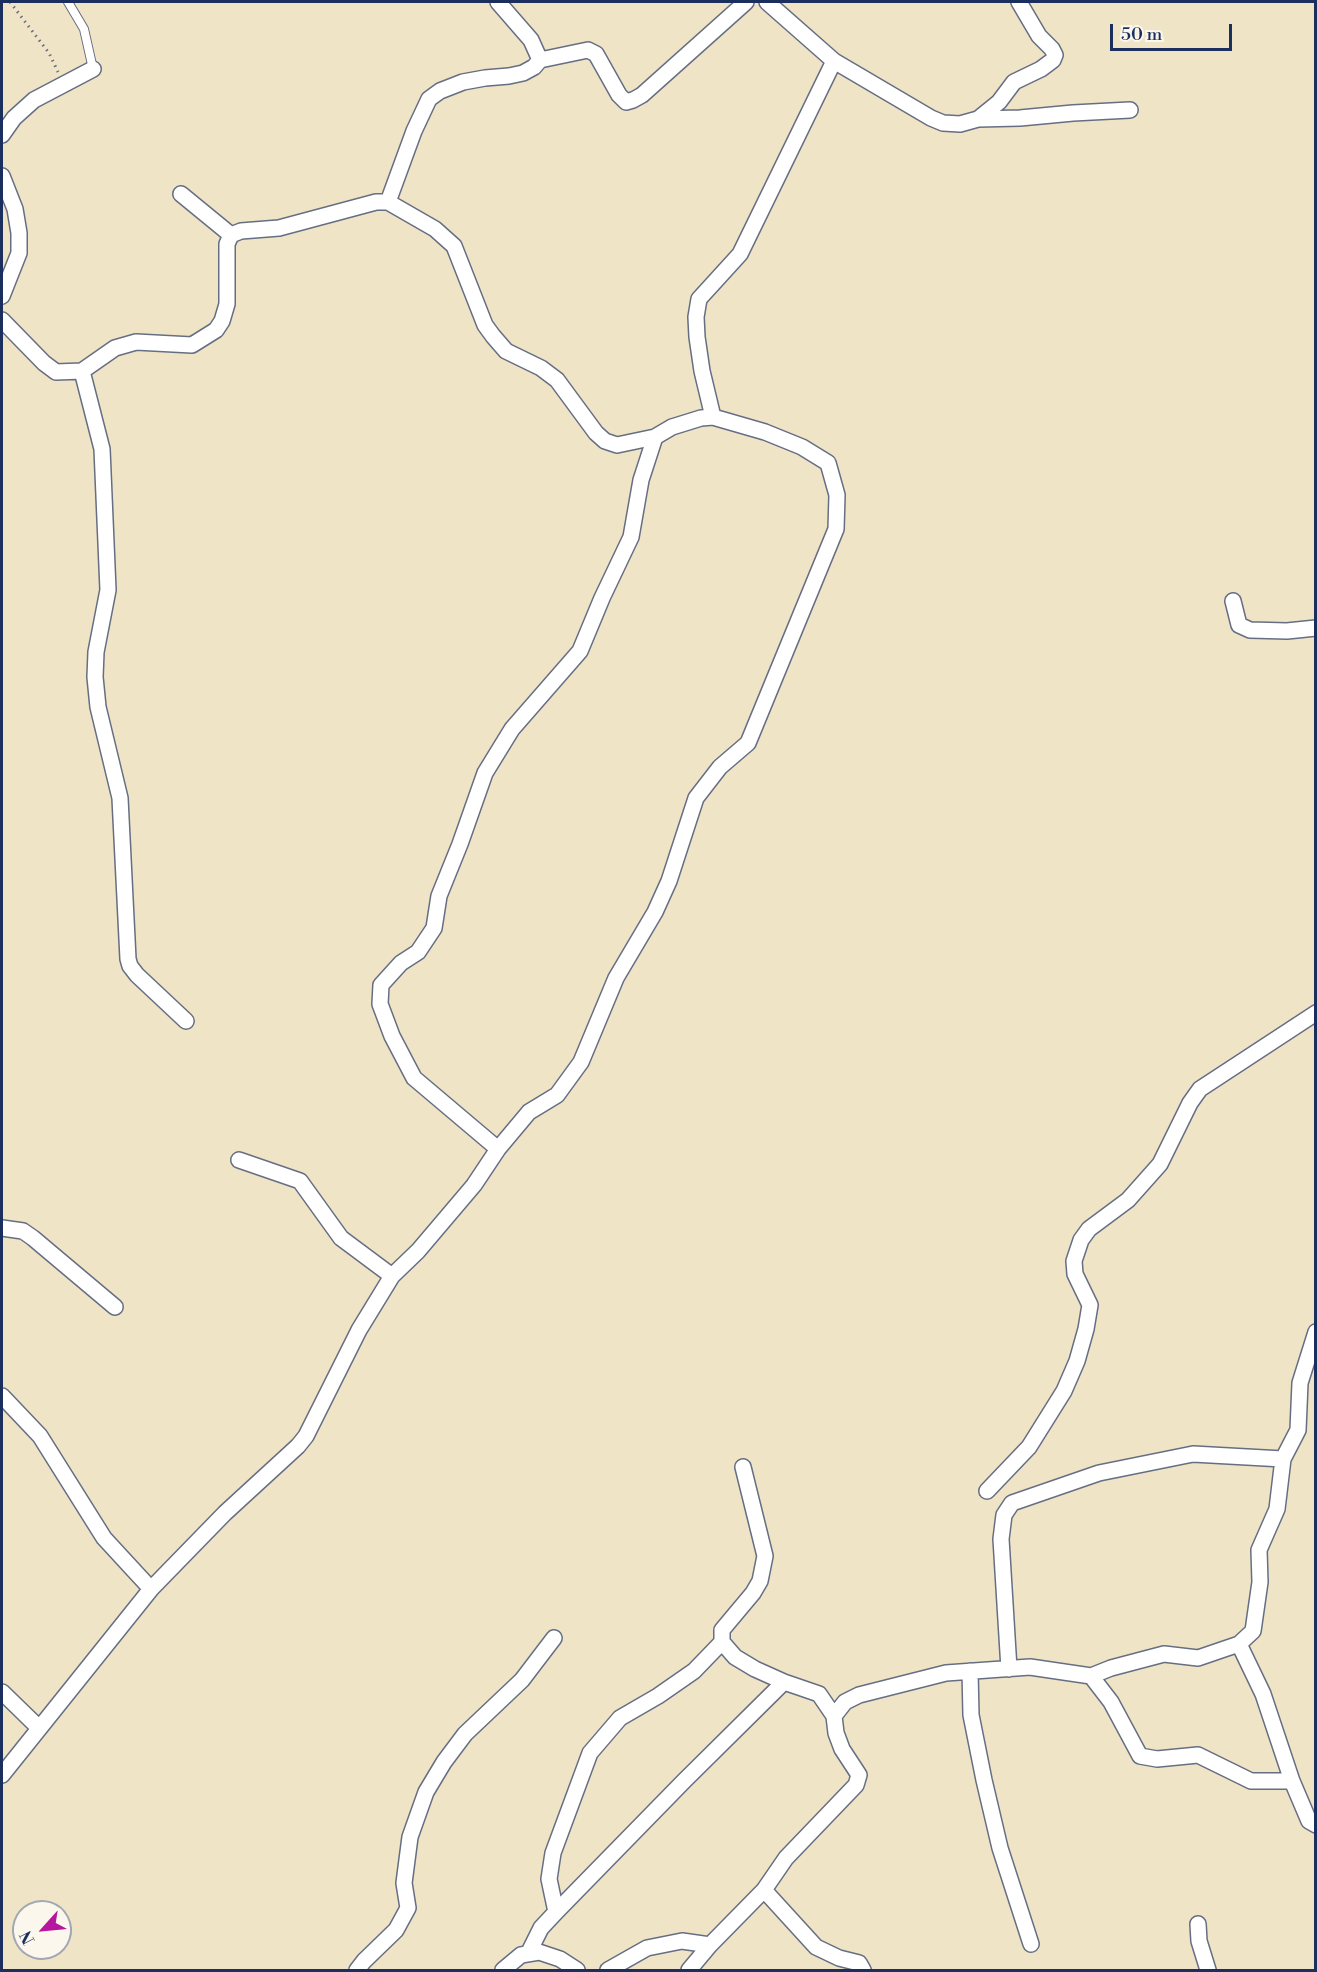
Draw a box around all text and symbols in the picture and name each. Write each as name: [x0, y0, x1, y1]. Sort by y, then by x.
scale bar: [1113, 12, 1234, 50]
text: 50 m: [1121, 23, 1162, 46]
north arrow: [12, 1900, 72, 1960]
text: N: [16, 1927, 40, 1947]

